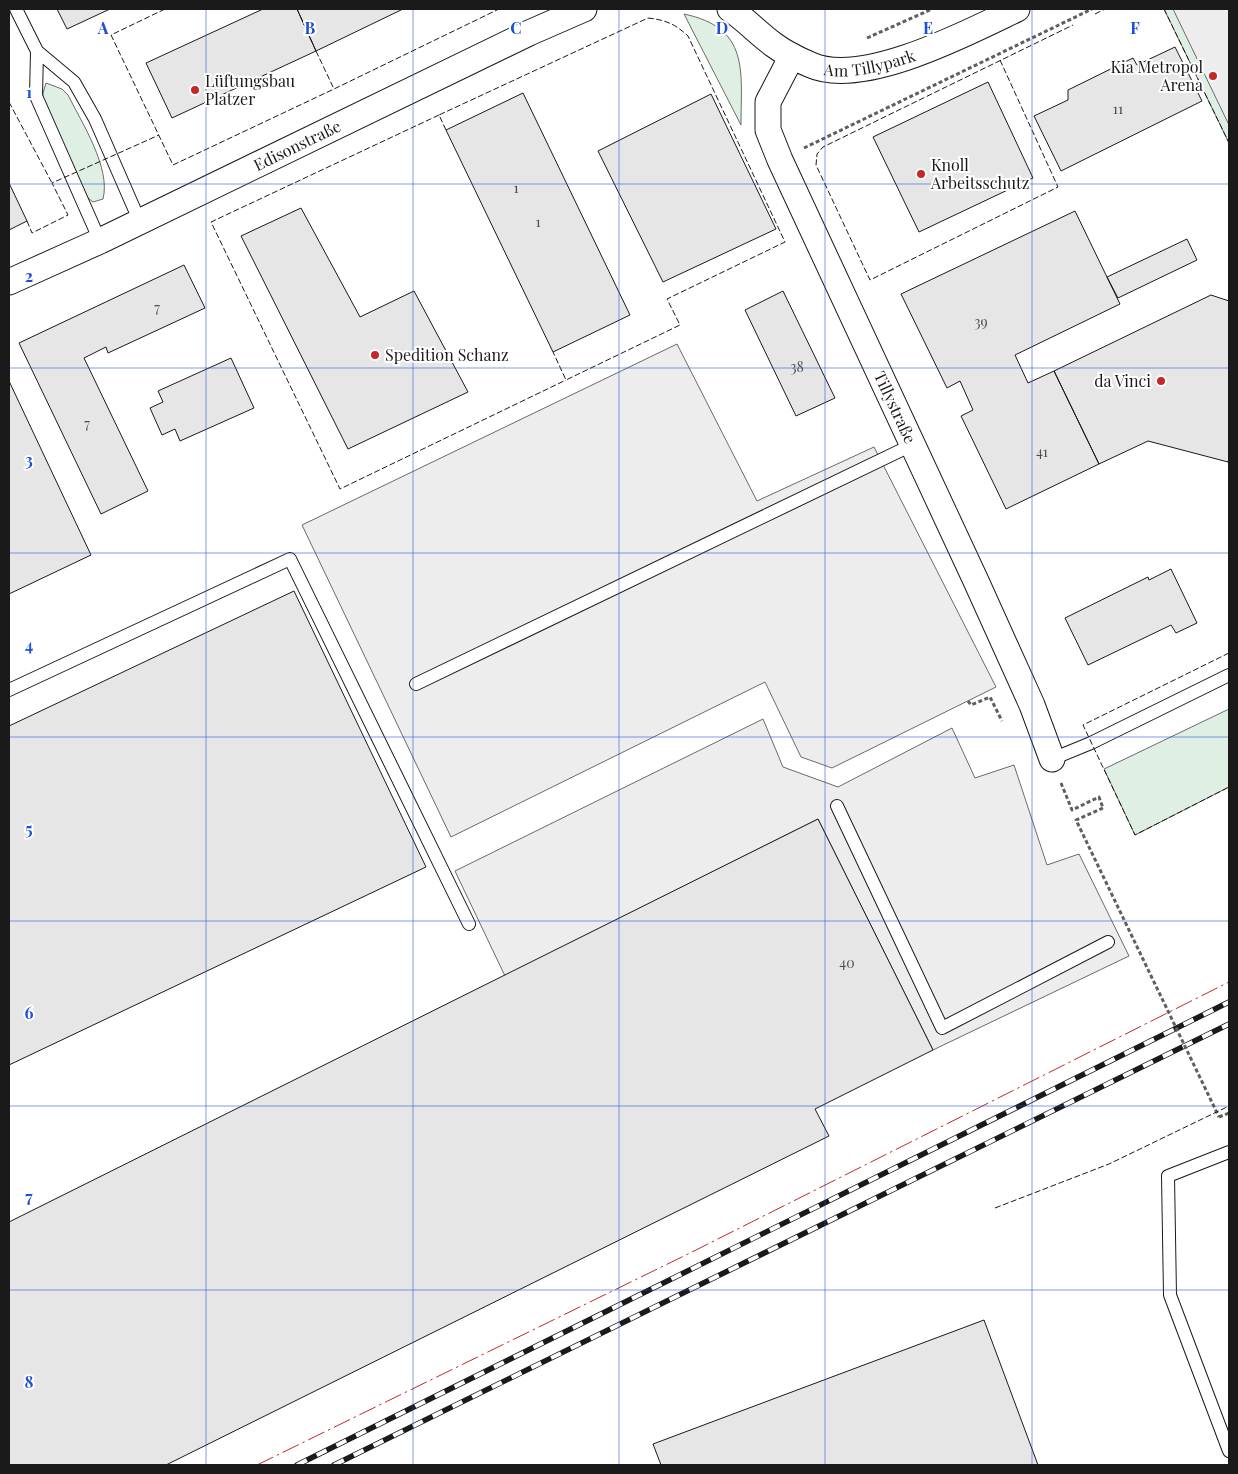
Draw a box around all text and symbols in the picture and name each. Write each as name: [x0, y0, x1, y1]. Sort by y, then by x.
text: A: [97, 17, 109, 38]
text: B: [305, 17, 316, 38]
text: C: [510, 17, 522, 38]
text: D: [716, 17, 728, 38]
text: E: [923, 17, 933, 38]
text: F: [1130, 17, 1140, 38]
street label: Am Tillypark: [822, 44, 918, 80]
place label: Kia Metropol Arena: [1111, 56, 1203, 95]
place label: Lüftungsbau Platzer: [205, 70, 295, 109]
marker: Kia Metropol Arena: [1207, 70, 1219, 82]
text: 1: [26, 81, 32, 102]
marker: Lüftungsbau Platzer: [189, 84, 201, 96]
house number: 11: [1113, 99, 1123, 118]
street label: Edisonstraße: [250, 115, 344, 175]
place label: Knoll Arbeitsschutz: [930, 154, 1030, 193]
marker: Knoll Arbeitsschutz: [915, 168, 927, 180]
house number: 1: [513, 178, 519, 197]
house number: 1: [535, 212, 541, 231]
text: 2: [25, 265, 33, 286]
house number: 7: [154, 298, 160, 317]
house number: 39: [974, 312, 988, 331]
place label: Spedition Schanz: [385, 344, 509, 365]
marker: Spedition Schanz: [369, 349, 381, 361]
house number: 38: [790, 357, 804, 376]
street label: Tillystraße: [870, 368, 921, 447]
place label: da Vinci: [1094, 370, 1151, 391]
marker: da Vinci: [1155, 375, 1167, 387]
house number: 7: [84, 414, 90, 433]
house number: 41: [1036, 442, 1048, 461]
text: 3: [25, 449, 33, 470]
text: 4: [25, 634, 33, 655]
text: 5: [25, 818, 33, 839]
house number: 40: [839, 953, 855, 972]
text: 6: [25, 1002, 34, 1023]
text: 7: [25, 1186, 33, 1207]
text: 8: [25, 1371, 34, 1392]

